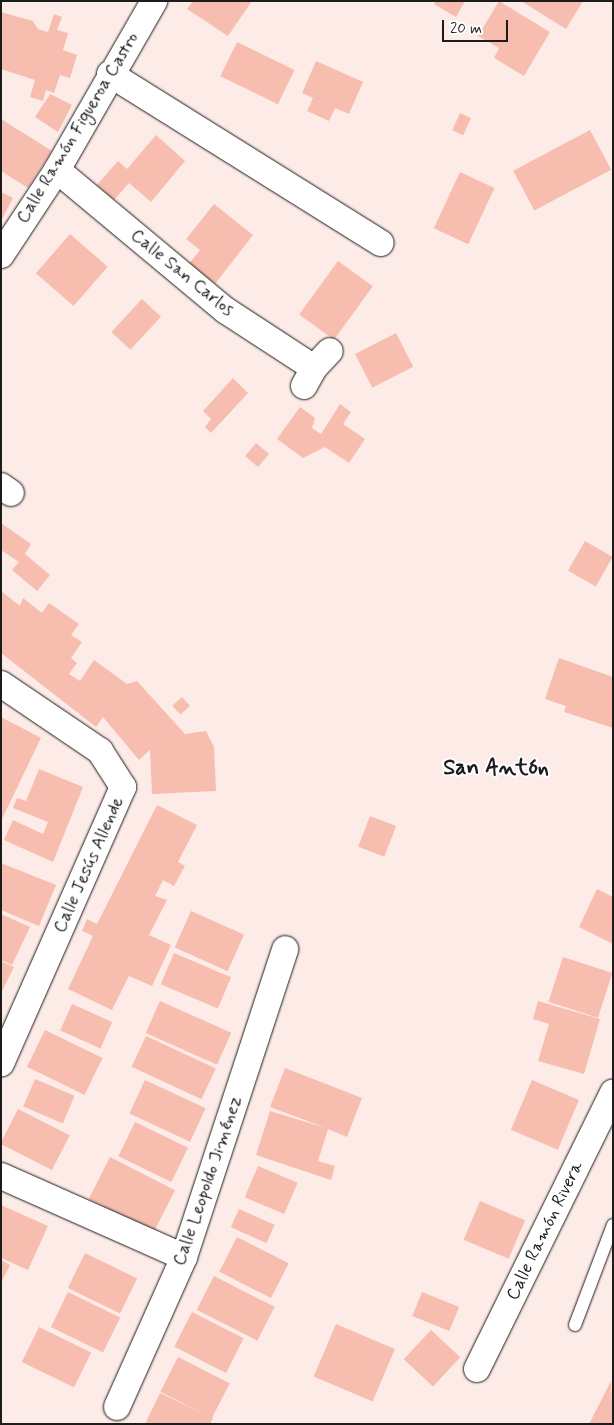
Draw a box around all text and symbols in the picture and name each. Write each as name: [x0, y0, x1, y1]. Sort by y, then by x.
scale bar: [444, 10, 510, 42]
text: 20 m: [450, 19, 482, 39]
street label: Calle Ramón Figueroa Castro: [13, 30, 143, 226]
street label: Calle San Carlos: [126, 225, 238, 321]
district label: San Antón: [448, 756, 544, 782]
street label: Calle Jesús Allende: [48, 791, 130, 939]
street label: Calle Leopoldo Jiménez: [169, 1094, 247, 1268]
street label: Calle Ramón Rivera: [502, 1158, 588, 1304]

